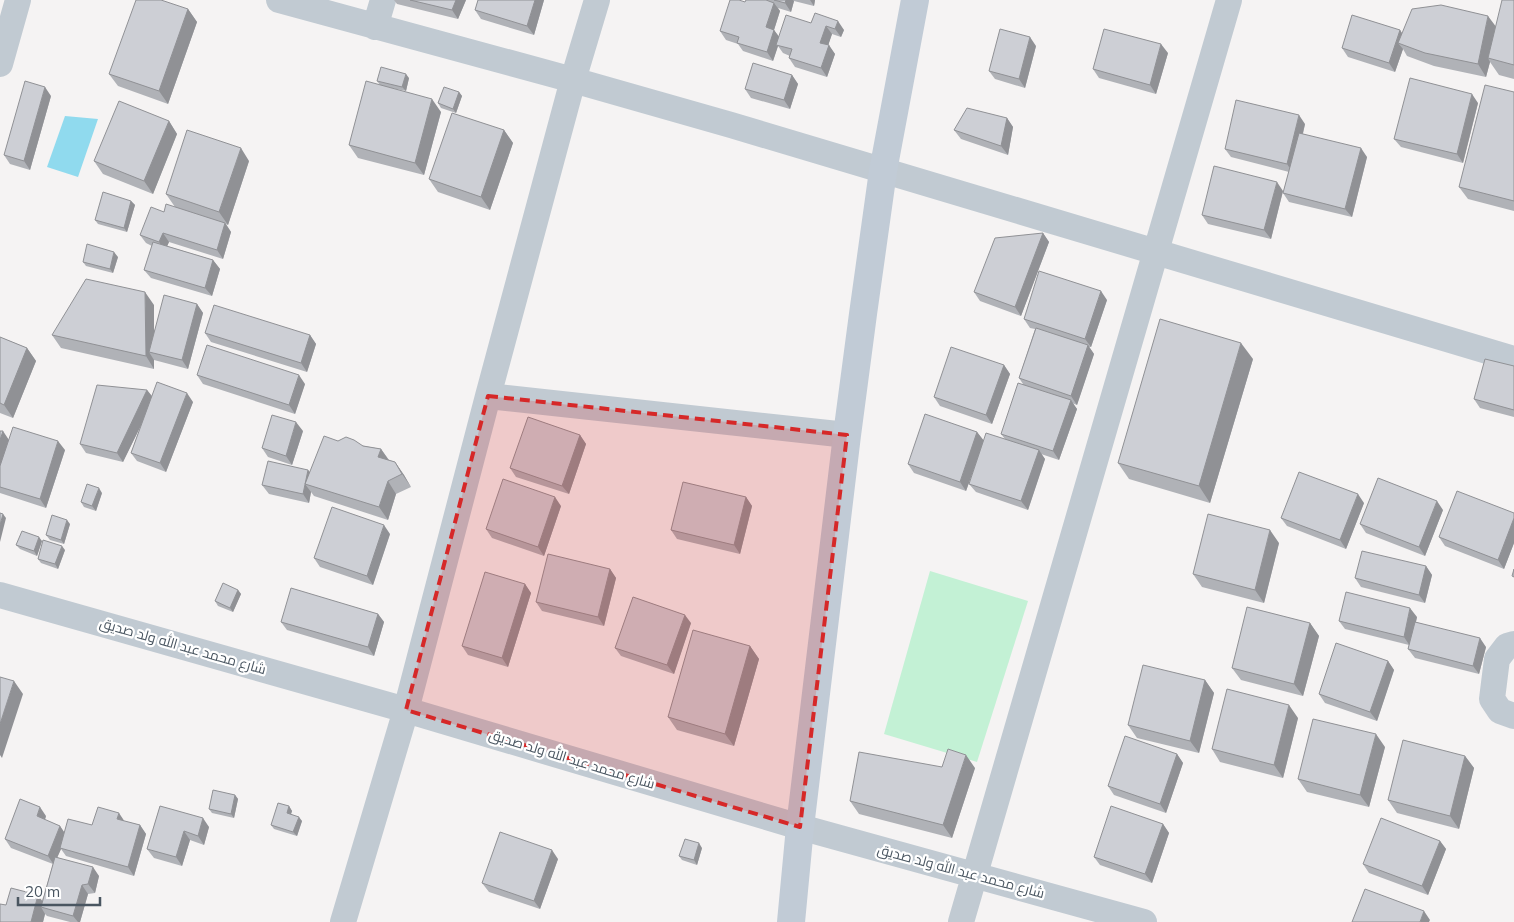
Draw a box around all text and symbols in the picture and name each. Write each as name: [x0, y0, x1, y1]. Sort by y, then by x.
street label: شارع محمد عبد الله ولد صديق: [98, 614, 268, 678]
street label: شارع محمد عبد الله ولد صديق: [487, 725, 657, 793]
street label: شارع محمد عبد الله ولد صديق: [875, 840, 1047, 902]
scale bar: [18, 874, 100, 906]
text: 20 m: [25, 882, 60, 901]

